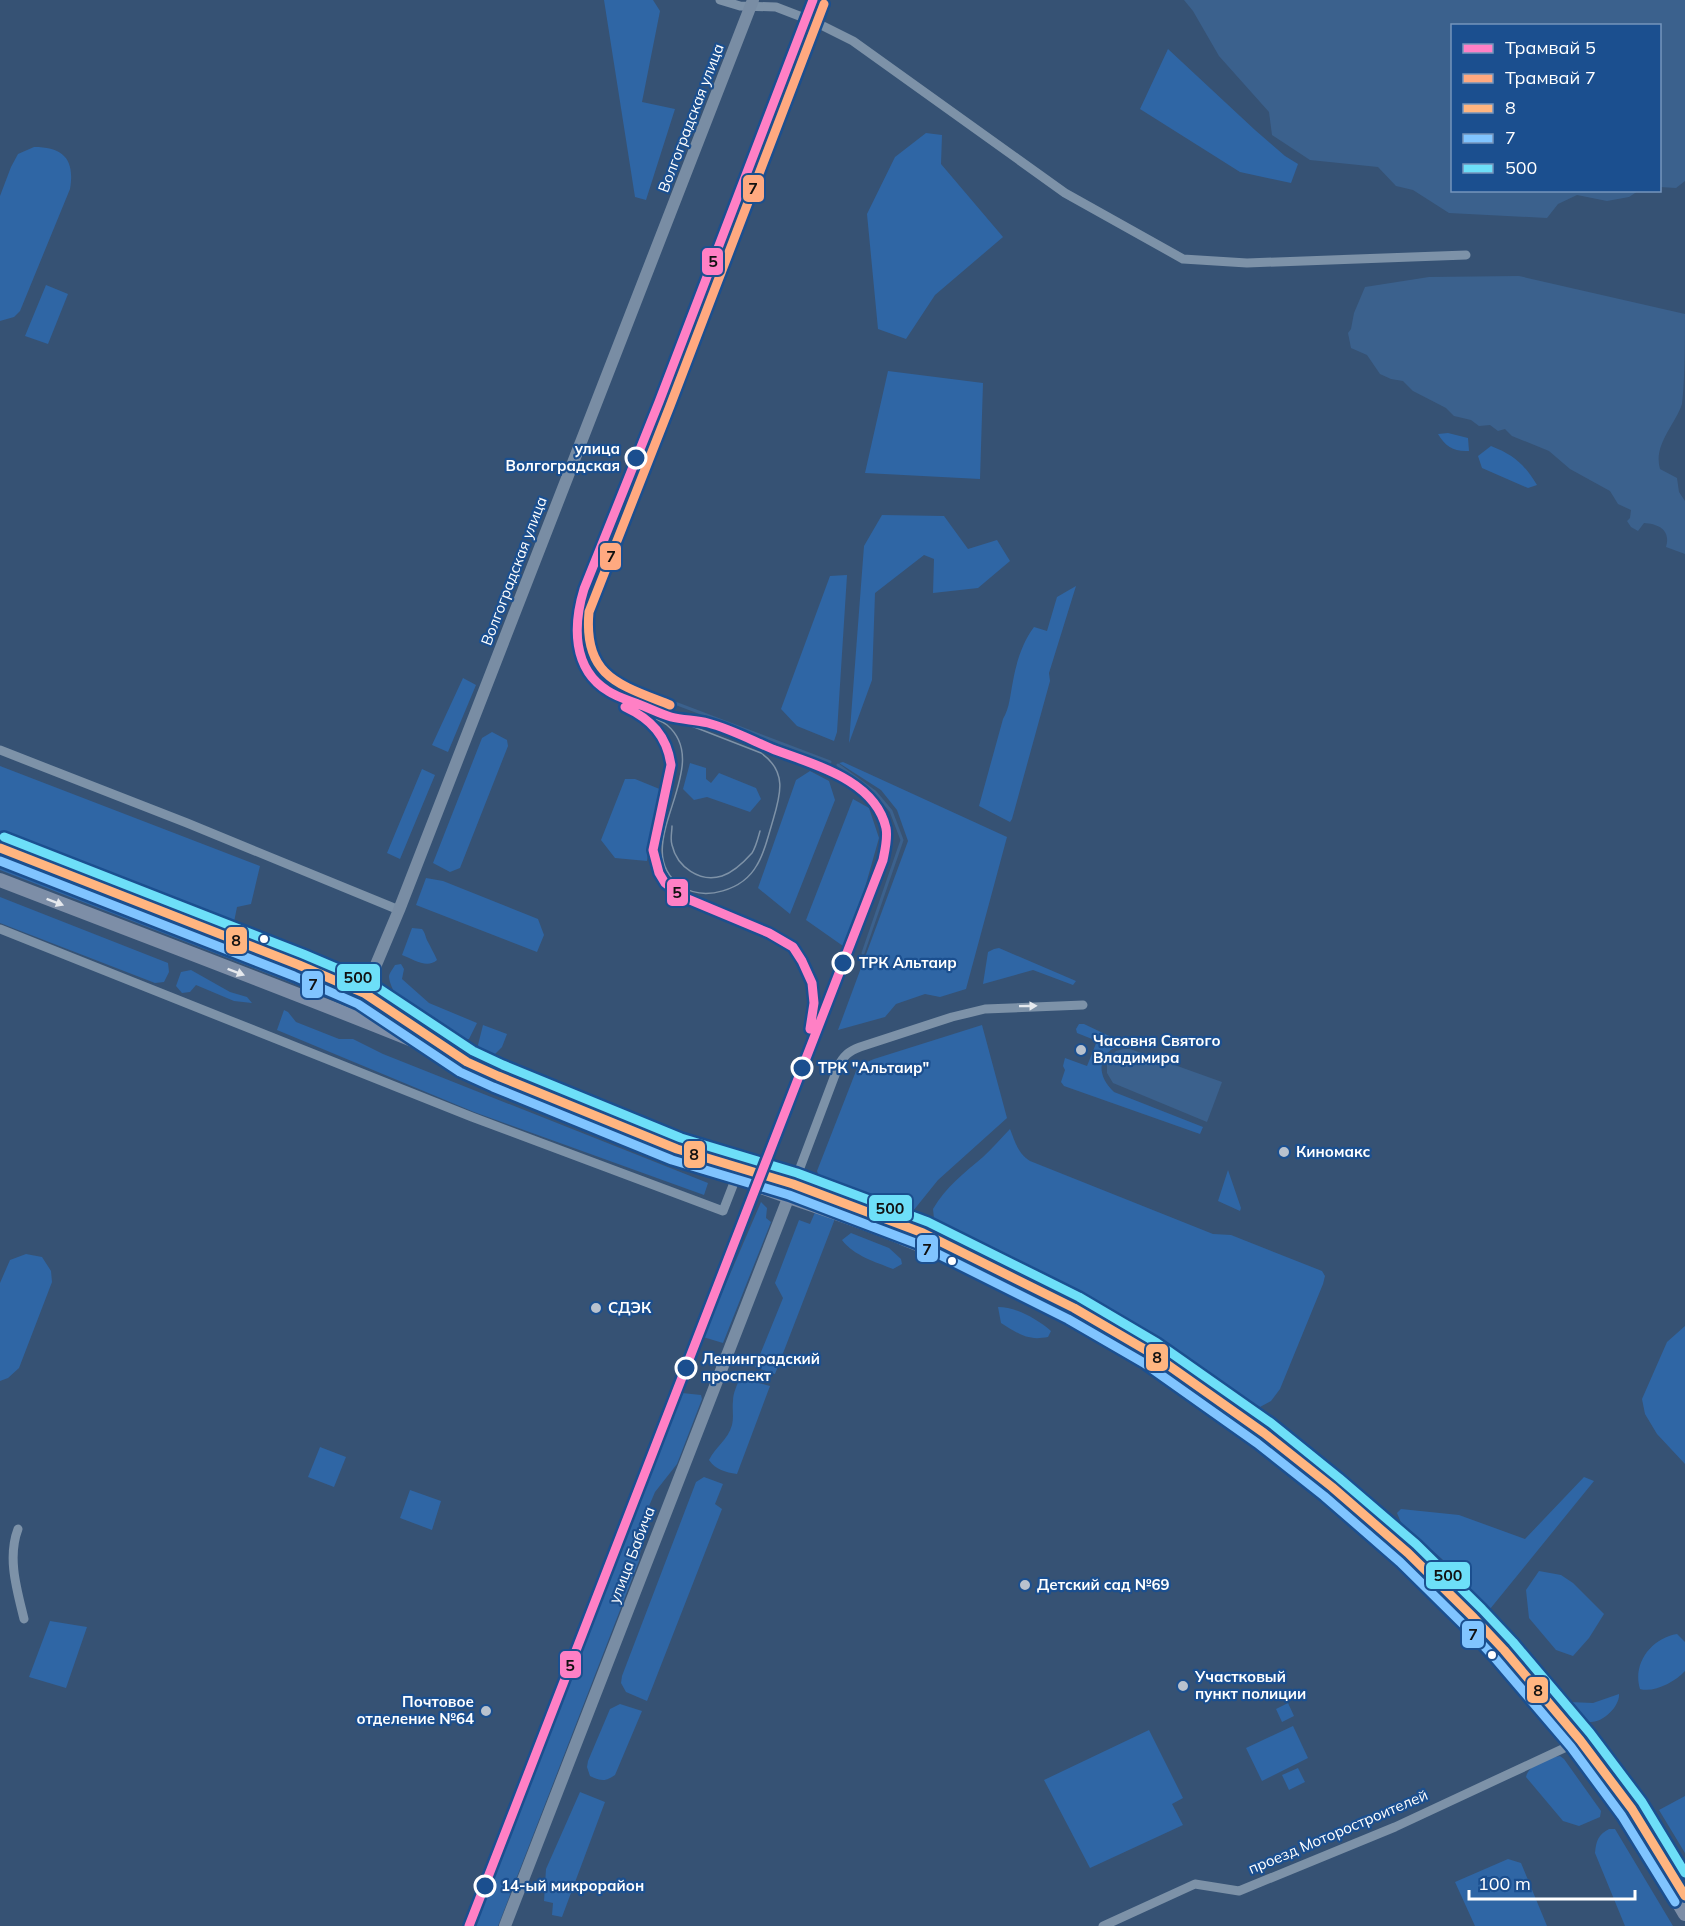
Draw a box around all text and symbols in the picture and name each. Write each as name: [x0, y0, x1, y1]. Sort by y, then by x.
legend: [1451, 24, 1661, 192]
text: Трамвай 5: [1505, 36, 1596, 59]
street label: Волгоградская улица: [653, 41, 728, 195]
text: Трамвай 7: [1505, 66, 1596, 89]
text: 8: [1505, 96, 1516, 119]
text: 7: [1505, 126, 1516, 149]
text: 500: [1505, 156, 1537, 179]
line badge: 7: [742, 174, 765, 203]
text: 7: [748, 178, 758, 198]
line badge: 5: [701, 247, 724, 276]
text: 5: [708, 251, 718, 271]
place label: улица Волгоградская: [506, 439, 620, 475]
marker: улица Волгоградская: [625, 447, 647, 469]
street label: Волгоградская улица: [476, 494, 551, 648]
line badge: 7: [599, 542, 622, 571]
text: 7: [606, 546, 616, 566]
line badge: 5: [666, 878, 689, 907]
text: 5: [672, 882, 682, 902]
one-way arrow: [46, 897, 64, 907]
line badge: 8: [225, 926, 248, 955]
text: 8: [231, 930, 241, 950]
unlabelled marker: [258, 933, 270, 945]
marker: ТРК Альтаир: [832, 952, 854, 974]
place label: ТРК Альтаир: [859, 953, 957, 972]
line badge: 500: [336, 963, 381, 992]
one-way arrow: [227, 967, 245, 977]
text: 500: [344, 967, 372, 987]
line badge: 7: [301, 970, 324, 999]
text: 7: [308, 974, 318, 994]
one-way arrow: [1018, 1001, 1037, 1011]
place label: Часовня Святого Владимира: [1093, 1031, 1221, 1067]
marker: Часовня Святого Владимира: [1074, 1043, 1088, 1057]
marker: ТРК "Альтаир": [791, 1057, 813, 1079]
place label: ТРК "Альтаир": [818, 1058, 929, 1077]
line badge: 8: [683, 1140, 706, 1169]
place label: Киномакс: [1296, 1142, 1370, 1161]
text: 8: [689, 1144, 699, 1164]
marker: Киномакс: [1277, 1145, 1291, 1159]
line badge: 500: [868, 1194, 913, 1222]
text: 500: [876, 1198, 904, 1218]
line badge: 7: [916, 1234, 939, 1263]
text: 7: [922, 1239, 932, 1259]
unlabelled marker: [946, 1255, 958, 1267]
place label: СДЭК: [608, 1298, 652, 1317]
marker: СДЭК: [589, 1301, 603, 1315]
line badge: 8: [1145, 1343, 1169, 1372]
text: 8: [1152, 1347, 1162, 1367]
place label: Ленинградский проспект: [702, 1349, 820, 1385]
marker: Ленинградский проспект: [675, 1357, 697, 1379]
street label: улица Бабича: [604, 1504, 659, 1606]
line badge: 500: [1425, 1561, 1471, 1590]
text: 500: [1434, 1565, 1462, 1585]
place label: Детский сад №69: [1037, 1575, 1169, 1594]
marker: Детский сад №69: [1018, 1578, 1032, 1592]
line badge: 7: [1461, 1620, 1485, 1649]
text: 7: [1468, 1624, 1478, 1644]
unlabelled marker: [1486, 1649, 1498, 1661]
line badge: 5: [559, 1650, 582, 1679]
text: 5: [565, 1655, 575, 1675]
place label: Участковый пункт полиции: [1194, 1667, 1306, 1703]
line badge: 8: [1526, 1676, 1549, 1704]
marker: Участковый пункт полиции: [1176, 1679, 1190, 1693]
text: 8: [1533, 1680, 1543, 1700]
place label: Почтовое отделение №64: [357, 1692, 474, 1728]
marker: Почтовое отделение №64: [479, 1704, 493, 1718]
street label: проезд Моторостроителей: [1245, 1785, 1430, 1878]
scale bar: [1469, 1863, 1636, 1901]
text: 100 m: [1478, 1872, 1531, 1895]
marker: 14-ый микрорайон: [474, 1875, 496, 1897]
place label: 14-ый микрорайон: [501, 1876, 644, 1895]

